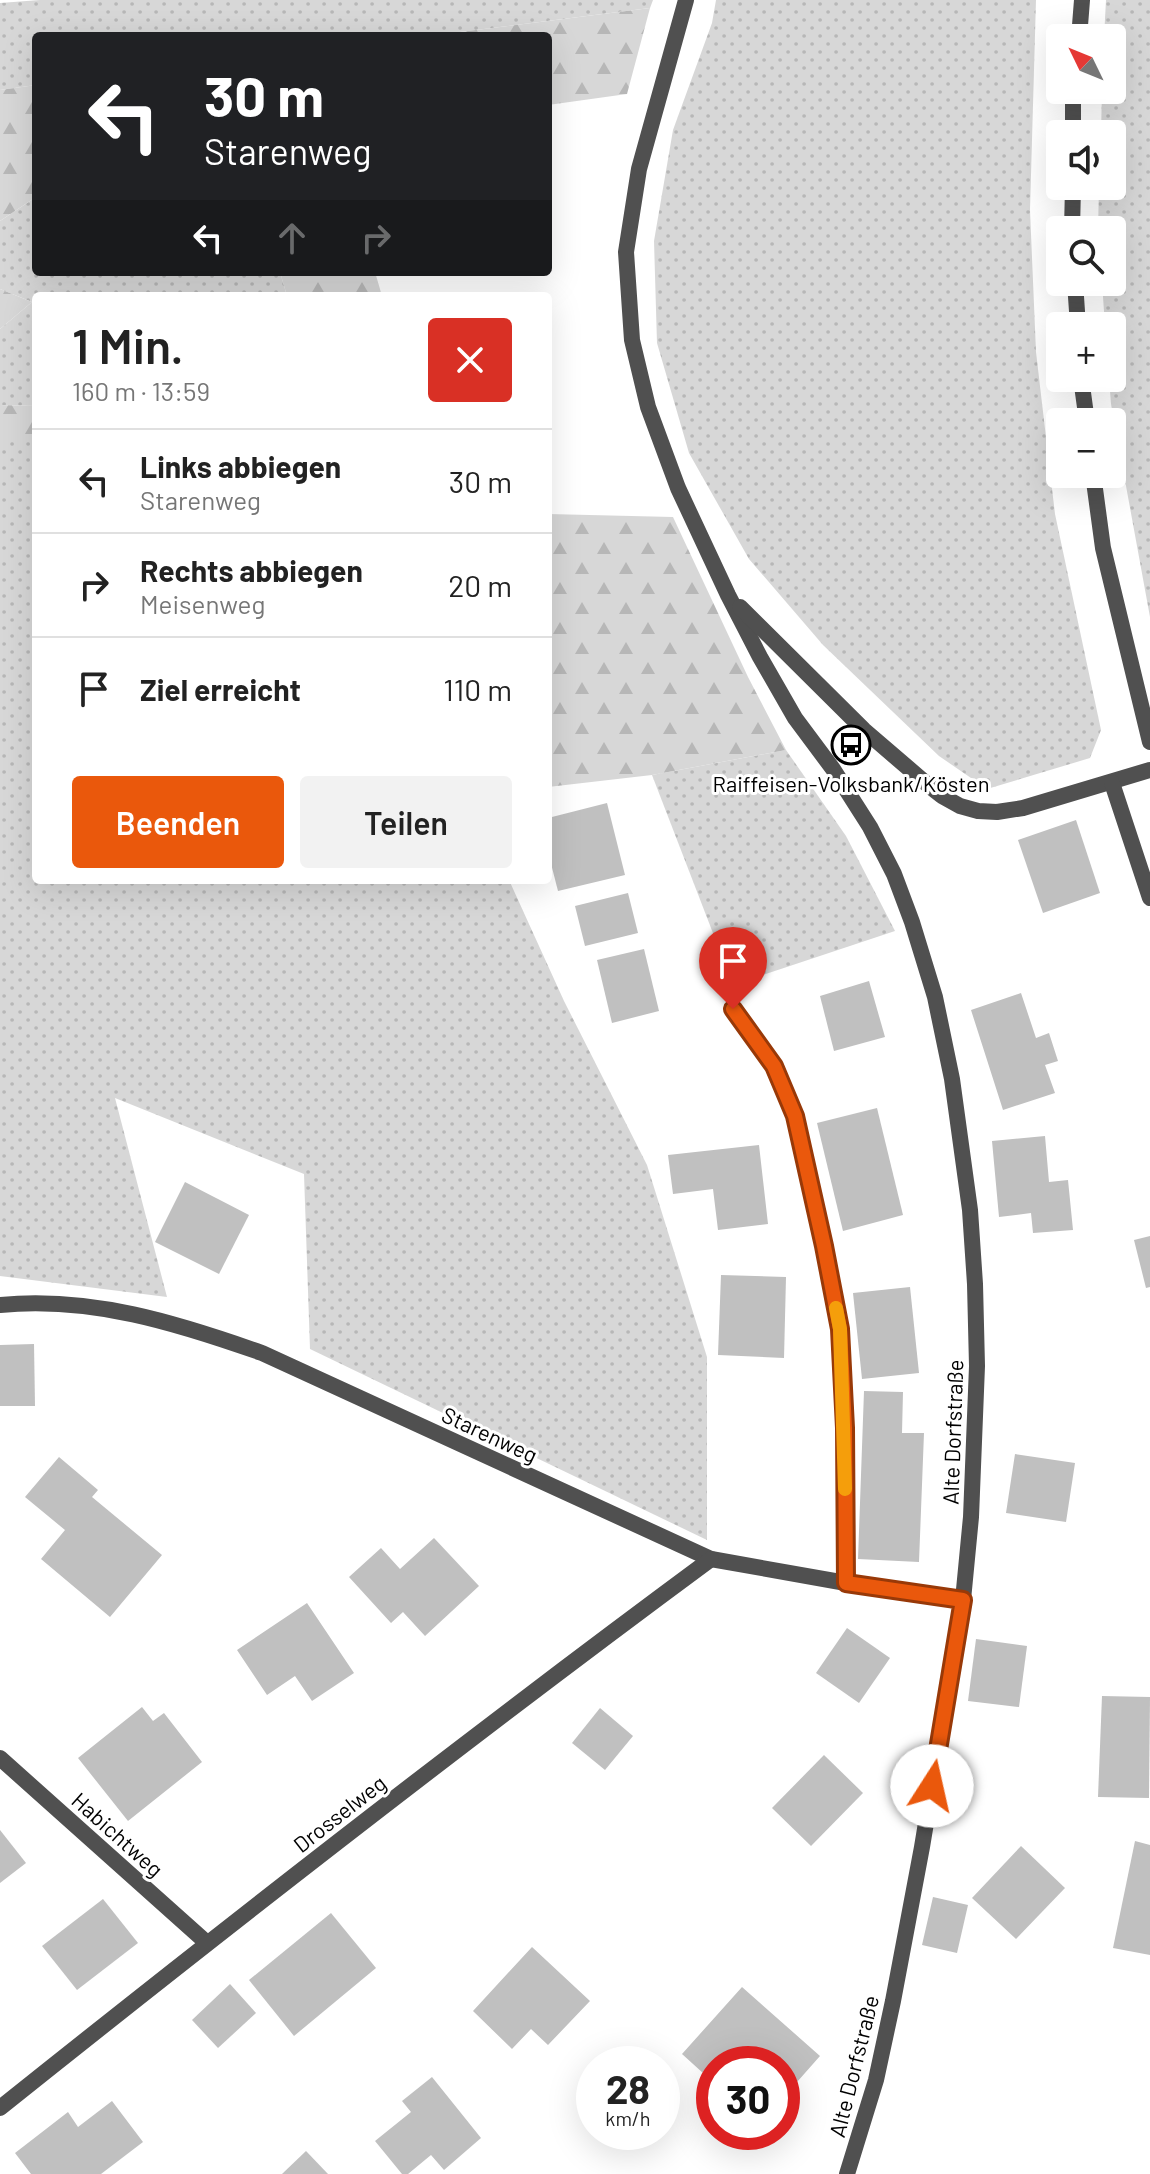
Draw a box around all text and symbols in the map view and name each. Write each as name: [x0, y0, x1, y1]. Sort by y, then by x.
north arrow: [1046, 24, 1126, 104]
map controls: [1046, 24, 1126, 488]
text: 30 m: [204, 61, 324, 128]
icon: left: [72, 64, 176, 168]
button: sound: [1046, 120, 1126, 200]
text: Starenweg: [204, 129, 372, 172]
icon: left: [186, 216, 230, 260]
icon: ahead: [270, 216, 314, 260]
icon: right: [354, 216, 398, 260]
button: search: [1046, 216, 1126, 296]
button: +: [1046, 312, 1126, 392]
text: 1 Min.: [72, 316, 184, 374]
button: close: [428, 318, 512, 402]
text: 160 m · 13:59: [72, 375, 210, 406]
button: −: [1046, 408, 1126, 488]
text: Links abbiegen: [140, 448, 341, 484]
icon: left: [72, 459, 116, 503]
text: 30 m: [449, 463, 512, 499]
text: Starenweg: [140, 484, 261, 515]
text: Rechts abbiegen: [140, 552, 363, 588]
icon: right: [72, 563, 116, 607]
text: 20 m: [448, 567, 512, 603]
text: Meisenweg: [140, 588, 265, 619]
icon: arrive: [72, 667, 116, 711]
text: Ziel erreicht: [140, 671, 301, 707]
text: 110 m: [443, 671, 512, 707]
bus stop icon: Raiffeisen-Volksbank/Kösten: [830, 724, 872, 766]
place label: Raiffeisen-Volksbank/Kösten: [712, 770, 990, 796]
button: Beenden: [72, 776, 284, 868]
button: Teilen: [300, 776, 512, 868]
pin: [699, 927, 767, 1009]
icon: arrive: [711, 939, 755, 983]
street label: Alte Dorfstraße: [936, 1359, 968, 1505]
street label: Starenweg: [438, 1401, 542, 1467]
position arrow: [890, 1744, 974, 1828]
street label: Drosselweg: [288, 1769, 390, 1857]
street label: Habichtweg: [67, 1786, 169, 1882]
street label: Alte Dorfstraße: [823, 1992, 883, 2140]
speed limit sign: 30: [696, 2046, 800, 2150]
text: 28: [606, 2064, 650, 2112]
text: km/h: [605, 2106, 651, 2130]

